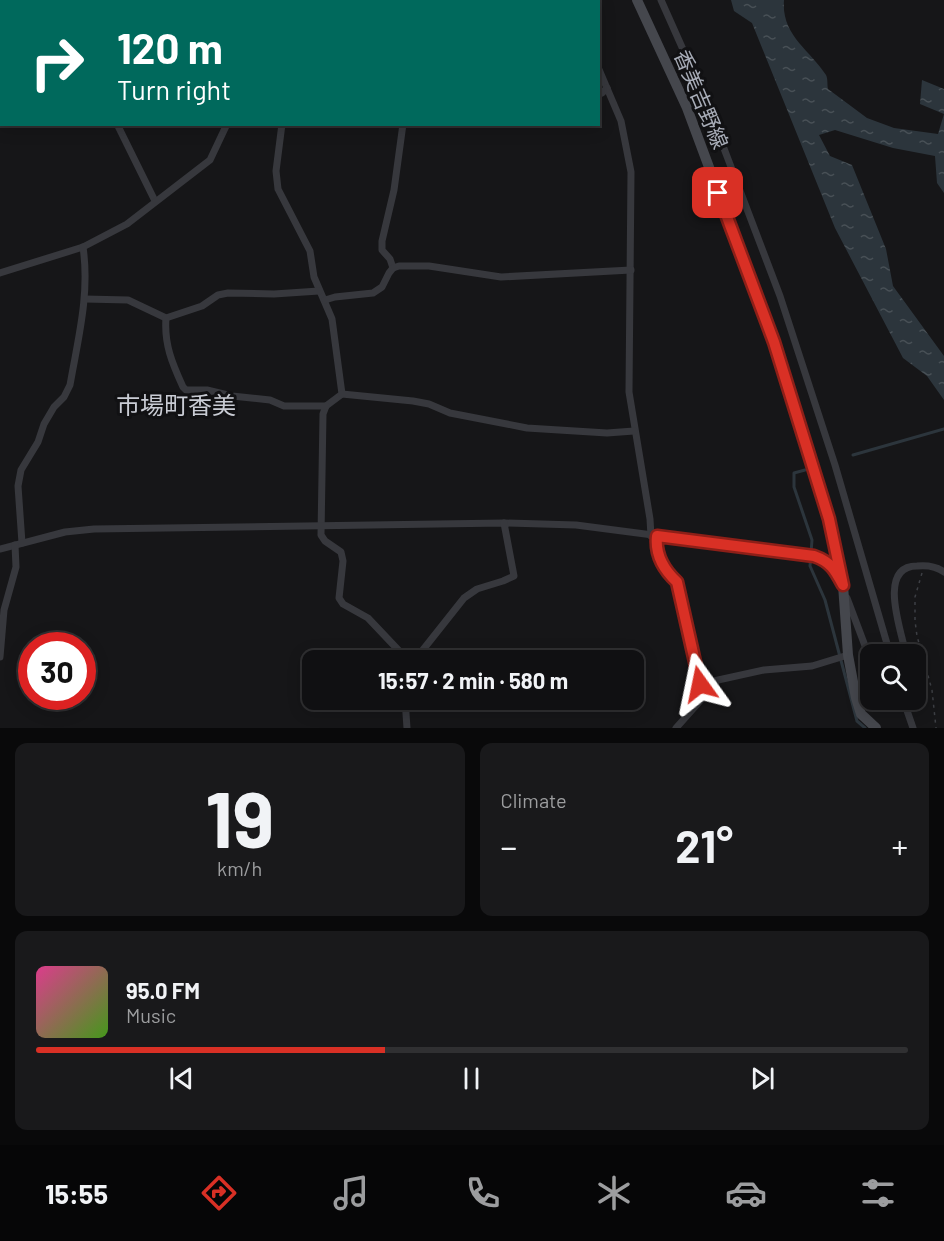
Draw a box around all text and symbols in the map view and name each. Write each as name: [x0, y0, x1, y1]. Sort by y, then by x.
text: 120 m: [117, 22, 223, 72]
icon: right: [18, 24, 96, 102]
street label: 香美吉野線: [670, 46, 734, 152]
text: Turn right: [117, 73, 231, 105]
pin: [692, 167, 743, 218]
icon: arrive: [701, 176, 734, 209]
district label: 市場町香美: [116, 390, 236, 419]
speed limit sign: 30: [18, 632, 96, 710]
map controls: [860, 644, 926, 710]
button: search: [860, 644, 926, 710]
position arrow: [668, 652, 732, 716]
text: 15:57 · 2 min · 580 m: [378, 667, 568, 693]
text: 19: [205, 770, 274, 864]
text: Climate: [501, 788, 567, 812]
text: 21°: [675, 818, 733, 872]
text: −: [501, 826, 517, 866]
text: +: [892, 826, 908, 866]
text: km/h: [217, 856, 262, 880]
text: 95.0 FM: [126, 977, 200, 1003]
text: Music: [126, 1003, 176, 1027]
icon: previous: [165, 1062, 198, 1095]
icon: pause: [455, 1062, 488, 1095]
icon: next: [746, 1062, 779, 1095]
icon: directions: [198, 1172, 240, 1214]
icon: music: [330, 1172, 372, 1214]
icon: phone: [462, 1172, 504, 1214]
icon: climate: [593, 1172, 635, 1214]
icon: car: [725, 1172, 767, 1214]
icon: filters: [857, 1172, 899, 1214]
text: 15:55: [45, 1177, 108, 1209]

